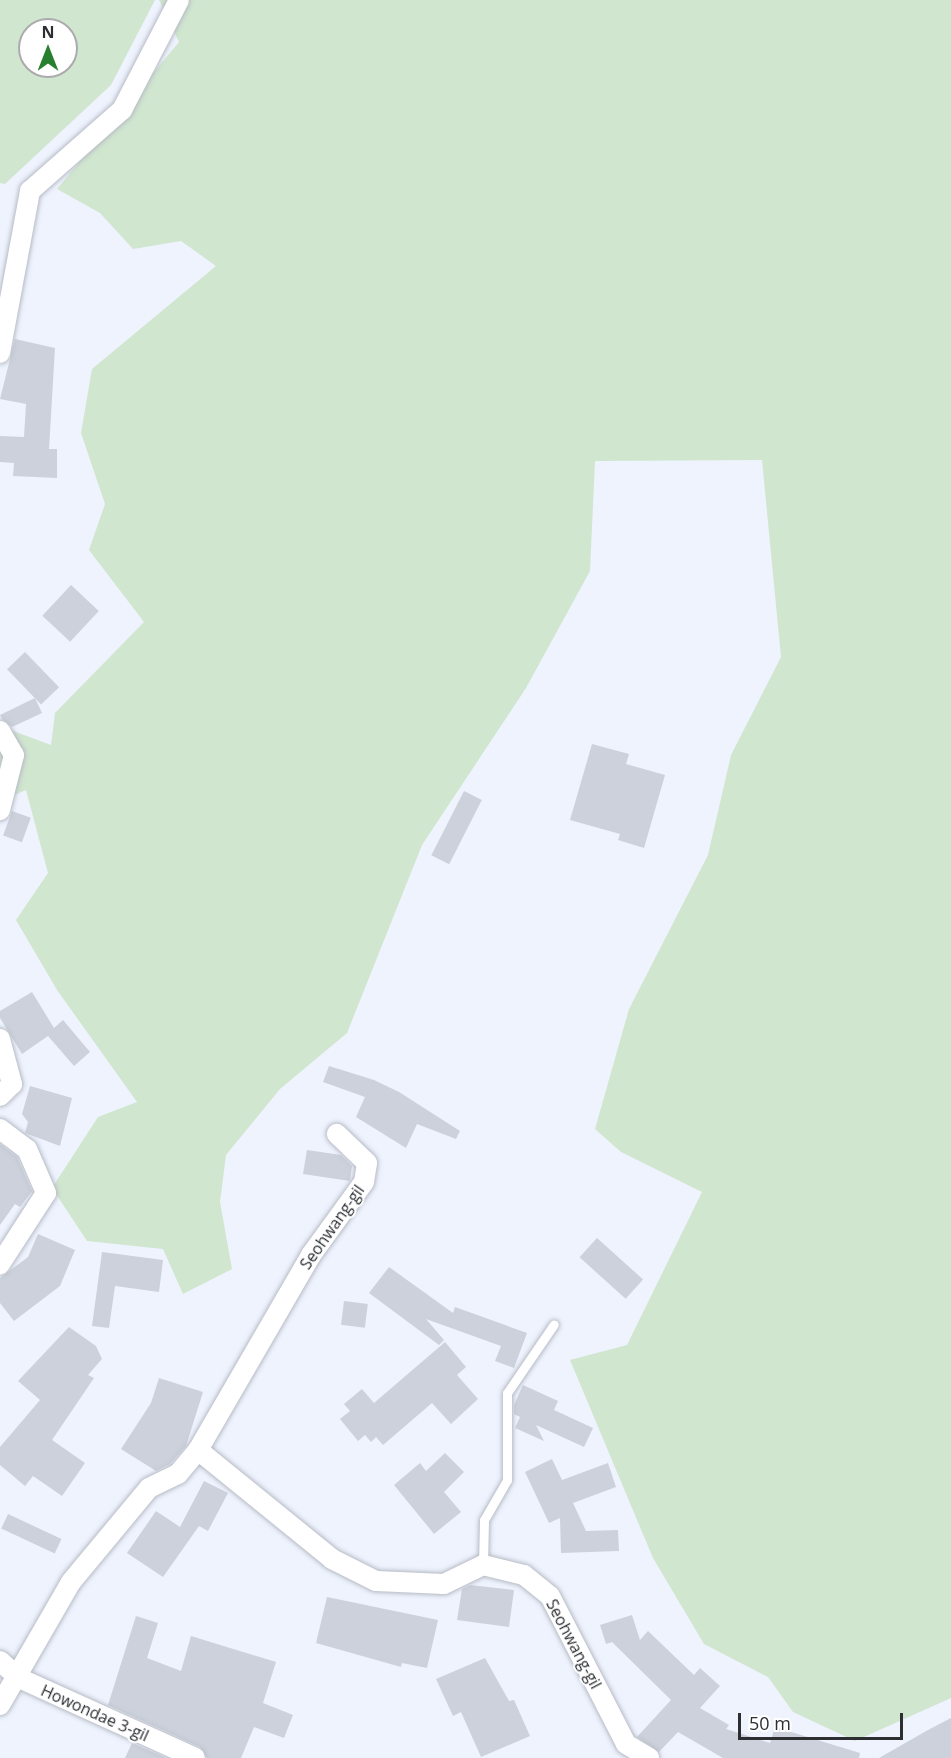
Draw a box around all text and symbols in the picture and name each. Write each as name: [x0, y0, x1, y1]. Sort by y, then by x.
north arrow: [18, 18, 78, 78]
text: N: [41, 21, 55, 43]
street label: Seohwang-gil: [296, 1181, 368, 1273]
street label: Seohwang-gil: [542, 1596, 606, 1692]
street label: Howondae 3-gil: [38, 1681, 152, 1745]
scale bar: [741, 1701, 906, 1739]
text: 50 m: [749, 1711, 791, 1735]

